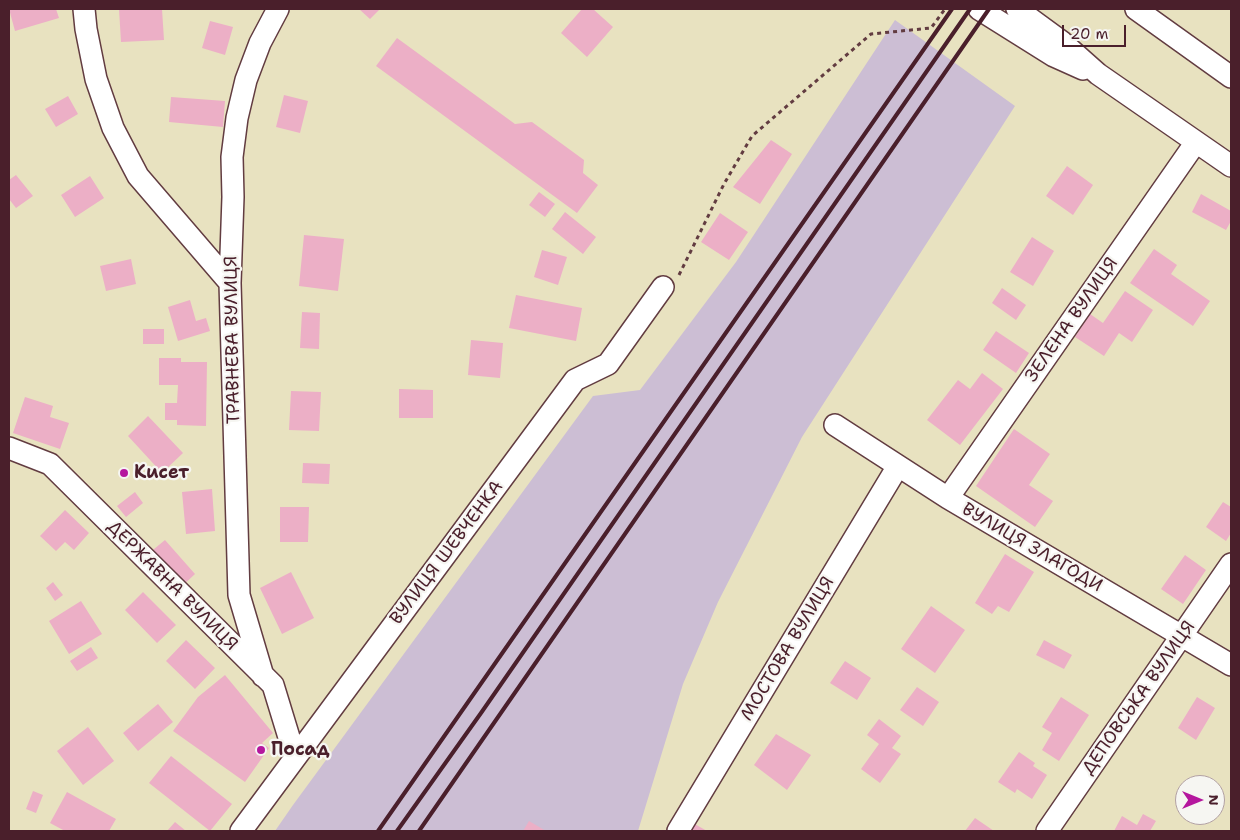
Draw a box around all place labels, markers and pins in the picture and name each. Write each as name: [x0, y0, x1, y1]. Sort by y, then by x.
place label: Кисет: [134, 462, 189, 484]
marker: Кисет: [118, 467, 130, 479]
place label: Посад: [271, 739, 330, 761]
marker: Посад: [255, 744, 267, 756]

